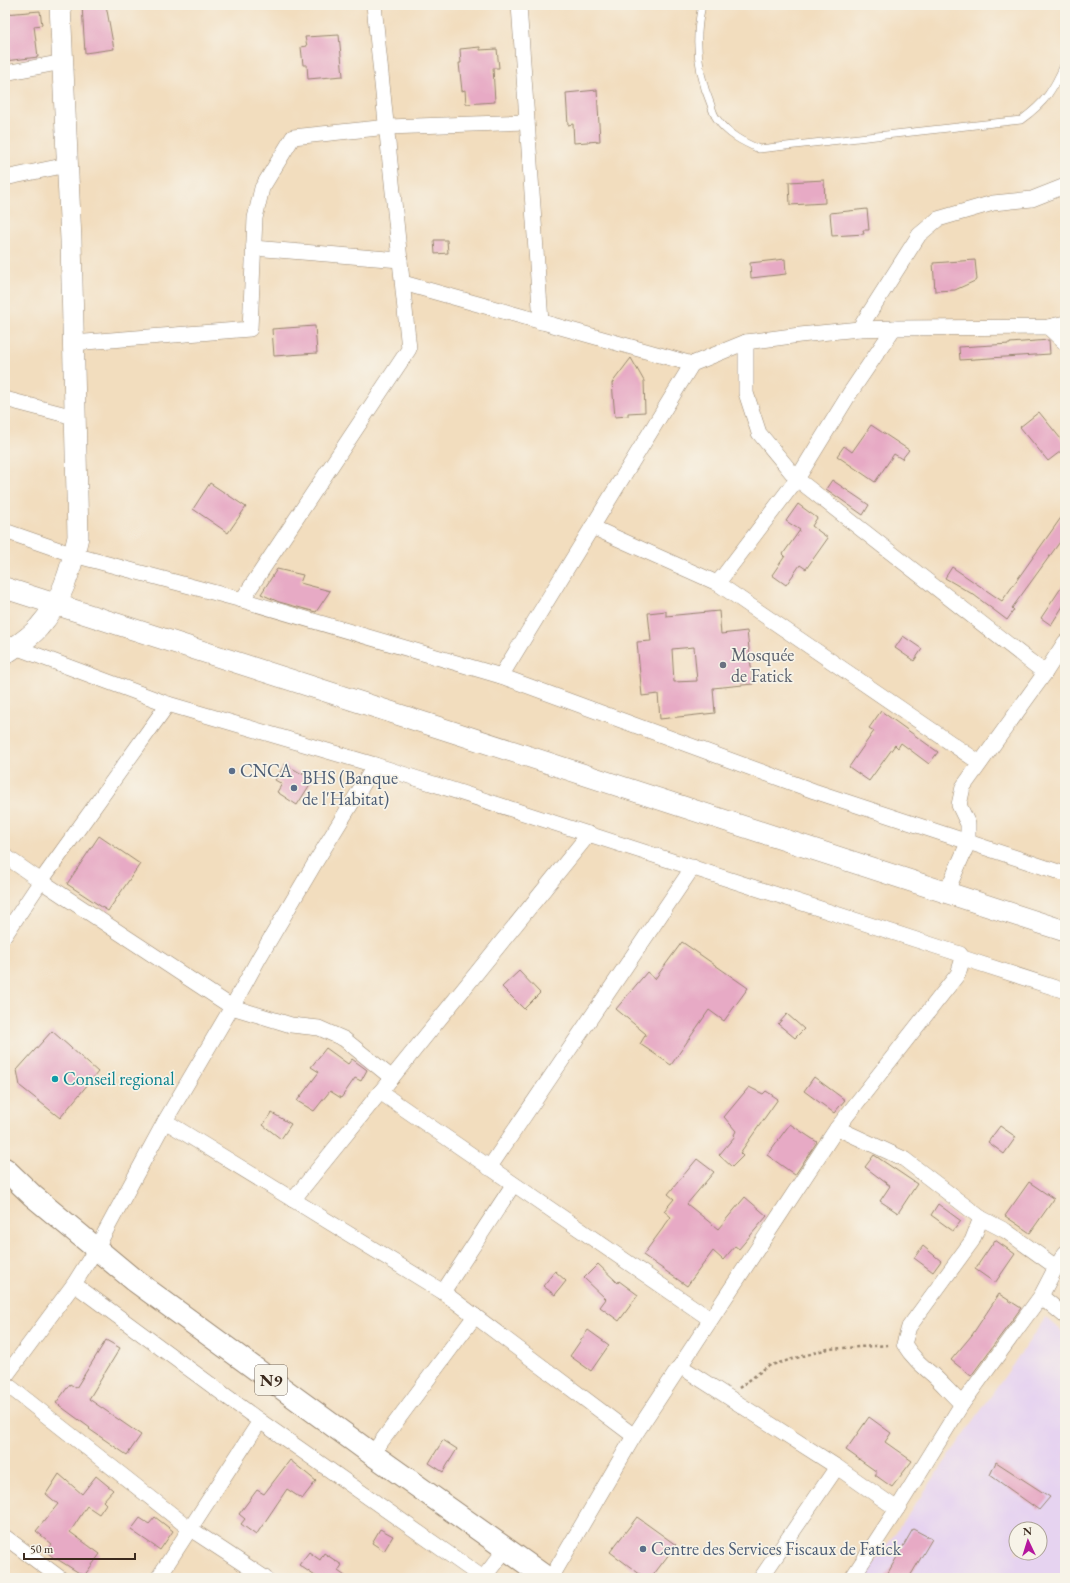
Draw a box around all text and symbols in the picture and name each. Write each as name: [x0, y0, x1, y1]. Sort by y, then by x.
place label: Mosquée de Fatick: [731, 643, 794, 687]
marker: Mosquée de Fatick: [718, 660, 728, 670]
place label: CNCA: [240, 759, 293, 782]
marker: CNCA: [227, 766, 237, 776]
place label: BHS (Banque de l'Habitat): [302, 766, 398, 810]
marker: BHS (Banque de l'Habitat): [289, 783, 299, 793]
place label: Conseil regional: [63, 1067, 175, 1090]
marker: Conseil regional: [50, 1074, 60, 1084]
road number: N9: [255, 1365, 287, 1395]
north arrow: [1008, 1521, 1048, 1561]
text: N: [1022, 1524, 1032, 1538]
scale bar: [24, 1535, 135, 1561]
place label: Centre des Services Fiscaux de Fatick: [651, 1537, 902, 1560]
text: 50 m: [30, 1541, 54, 1557]
marker: Centre des Services Fiscaux de Fatick: [638, 1544, 648, 1554]

